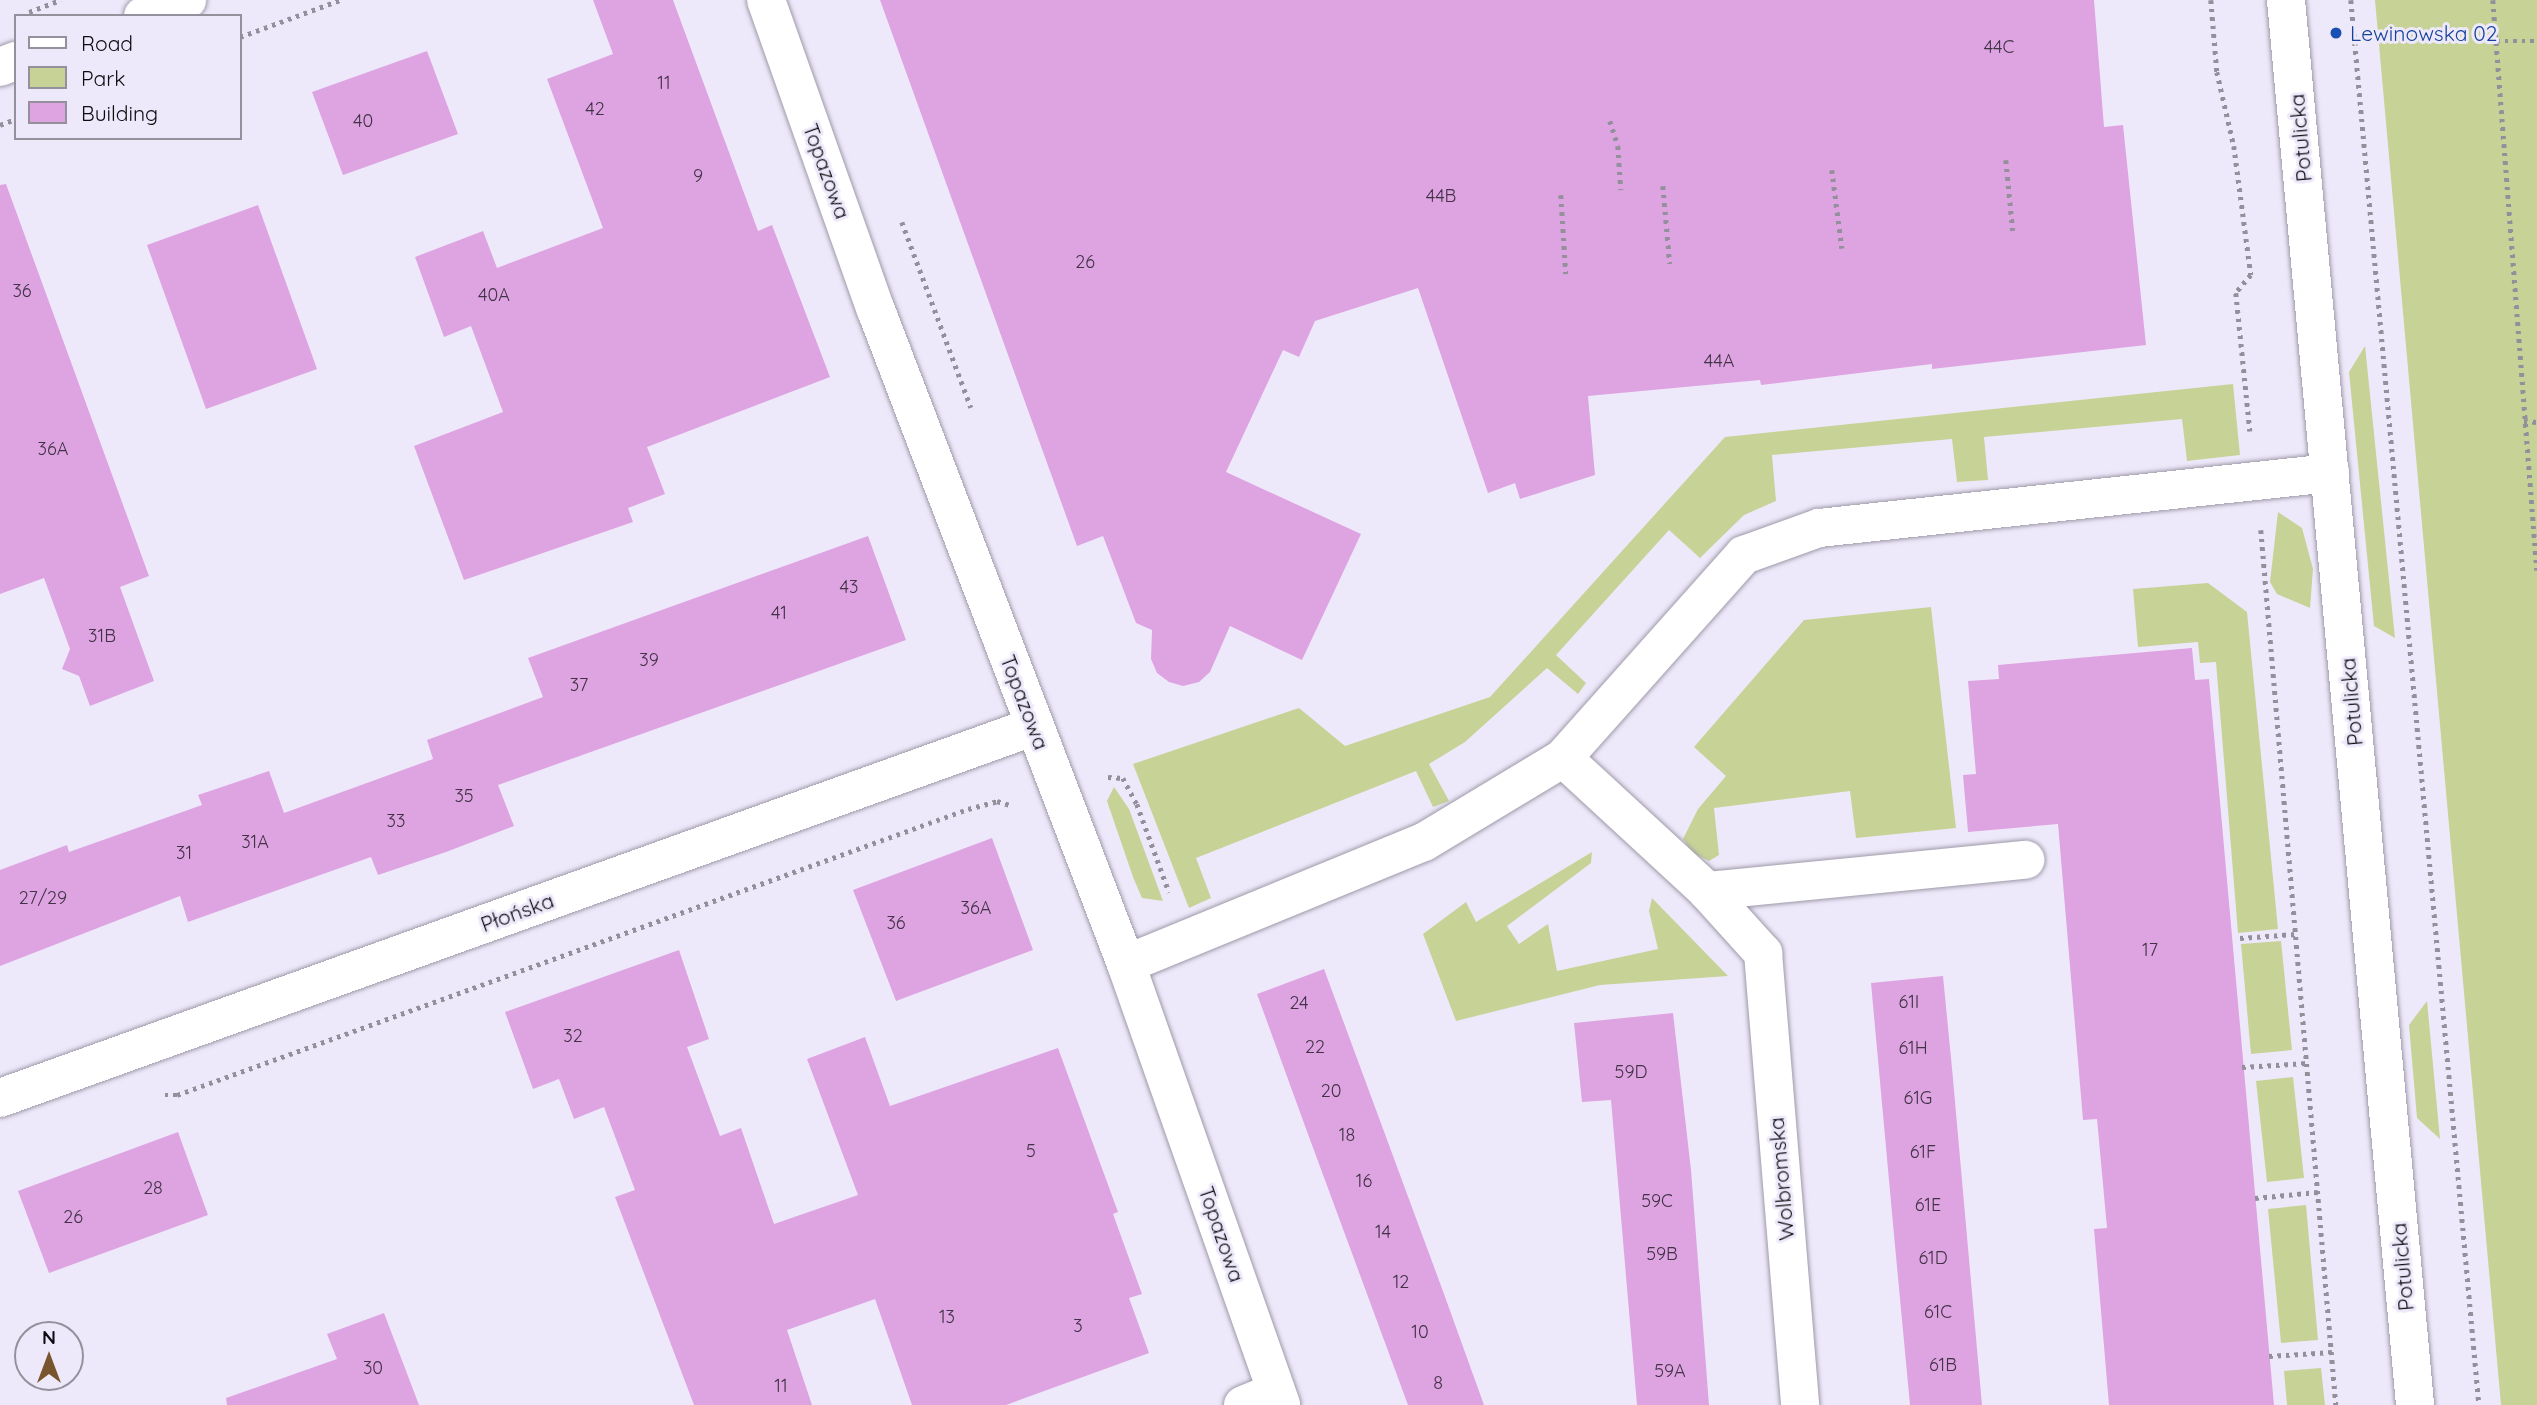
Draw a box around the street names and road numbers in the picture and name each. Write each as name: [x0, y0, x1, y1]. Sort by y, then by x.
street label: Potulicka: [2284, 93, 2316, 183]
street label: Topazowa: [798, 120, 856, 222]
street label: Topazowa: [995, 651, 1055, 753]
street label: Potulicka: [2335, 657, 2367, 747]
street label: Płońska: [477, 887, 557, 937]
street label: Wolbromska: [1763, 1116, 1799, 1242]
street label: Topazowa: [1194, 1183, 1250, 1285]
street label: Potulicka: [2386, 1222, 2418, 1312]

